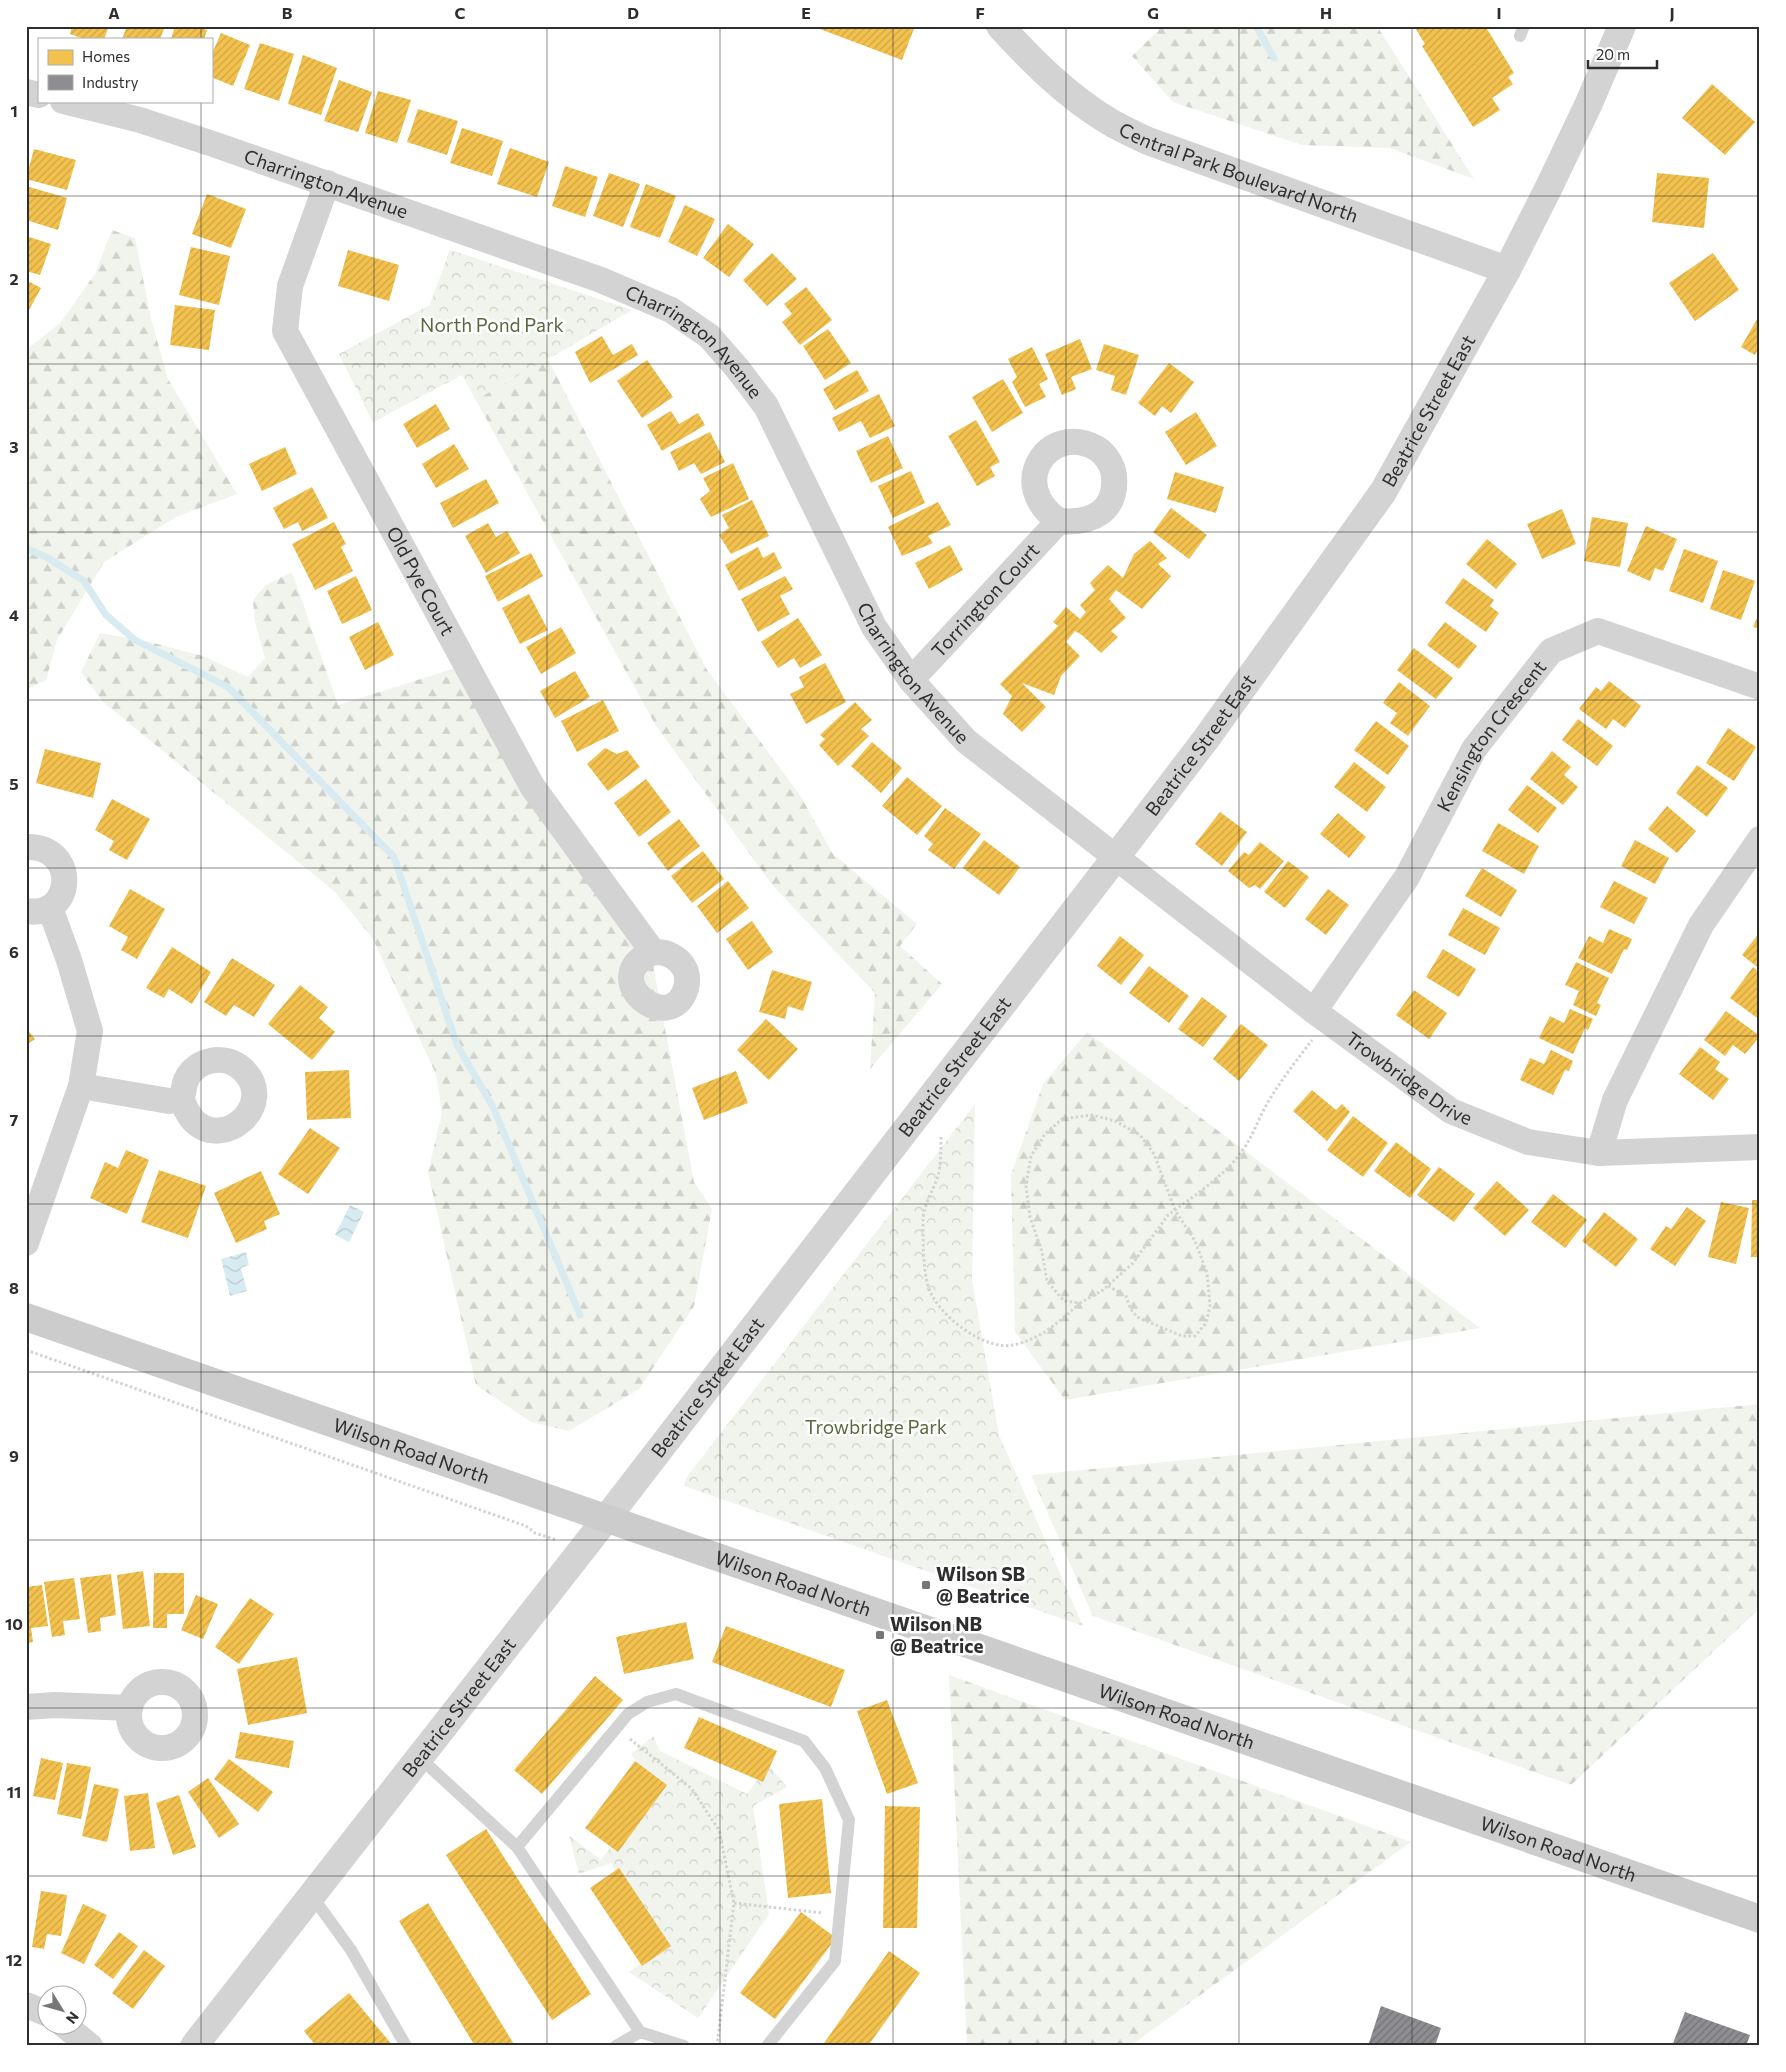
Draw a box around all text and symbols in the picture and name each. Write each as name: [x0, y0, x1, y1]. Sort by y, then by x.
text: A: [108, 3, 120, 22]
text: B: [282, 3, 293, 22]
text: C: [455, 3, 466, 22]
text: D: [627, 3, 639, 22]
text: E: [801, 3, 811, 22]
text: F: [975, 3, 985, 22]
text: G: [1147, 3, 1159, 22]
text: H: [1320, 3, 1332, 22]
text: I: [1496, 3, 1502, 22]
text: J: [1669, 3, 1675, 22]
legend: [38, 38, 212, 102]
scale bar: [1588, 38, 1657, 70]
text: 20 m: [1596, 45, 1630, 63]
text: Homes: [82, 47, 130, 65]
text: Industry: [82, 73, 139, 91]
text: 1: [10, 101, 18, 120]
street label: Central Park Boulevard North: [1115, 117, 1362, 227]
street label: Charrington Avenue: [241, 144, 411, 222]
text: 2: [9, 269, 19, 288]
street label: Charrington Avenue: [622, 280, 768, 403]
park label: North Pond Park: [420, 313, 564, 336]
street label: Beatrice Street East: [1376, 330, 1480, 491]
text: 3: [9, 437, 19, 456]
street label: Old Pye Court: [382, 522, 460, 639]
street label: Torrington Court: [926, 538, 1044, 662]
street label: Charrington Avenue: [853, 599, 975, 748]
text: 4: [9, 605, 19, 624]
street label: Kensington Crescent: [1431, 655, 1550, 815]
street label: Beatrice Street East: [1140, 669, 1260, 820]
text: 5: [9, 774, 19, 793]
text: 6: [9, 942, 19, 961]
street label: Beatrice Street East: [893, 992, 1015, 1141]
street label: Trowbridge Drive: [1342, 1026, 1476, 1129]
text: 7: [10, 1110, 19, 1129]
text: 8: [9, 1278, 19, 1297]
street label: Beatrice Street East: [646, 1312, 768, 1462]
street label: Wilson Road North: [331, 1413, 493, 1488]
park label: Trowbridge Park: [805, 1415, 947, 1438]
text: 9: [9, 1446, 19, 1465]
street label: Wilson Road North: [712, 1545, 874, 1621]
place label: Wilson SB @ Beatrice: [936, 1562, 1030, 1607]
marker: Wilson SB @ Beatrice: [920, 1579, 932, 1591]
place label: Wilson NB @ Beatrice: [890, 1612, 984, 1657]
text: 10: [5, 1614, 23, 1633]
marker: Wilson NB @ Beatrice: [874, 1629, 886, 1641]
street label: Beatrice Street East: [397, 1632, 520, 1781]
street label: Wilson Road North: [1096, 1678, 1258, 1754]
text: 11: [7, 1782, 21, 1801]
street label: Wilson Road North: [1477, 1811, 1640, 1886]
text: 12: [6, 1950, 22, 1969]
north arrow: [38, 1984, 88, 2034]
text: N: [63, 2009, 83, 2027]

